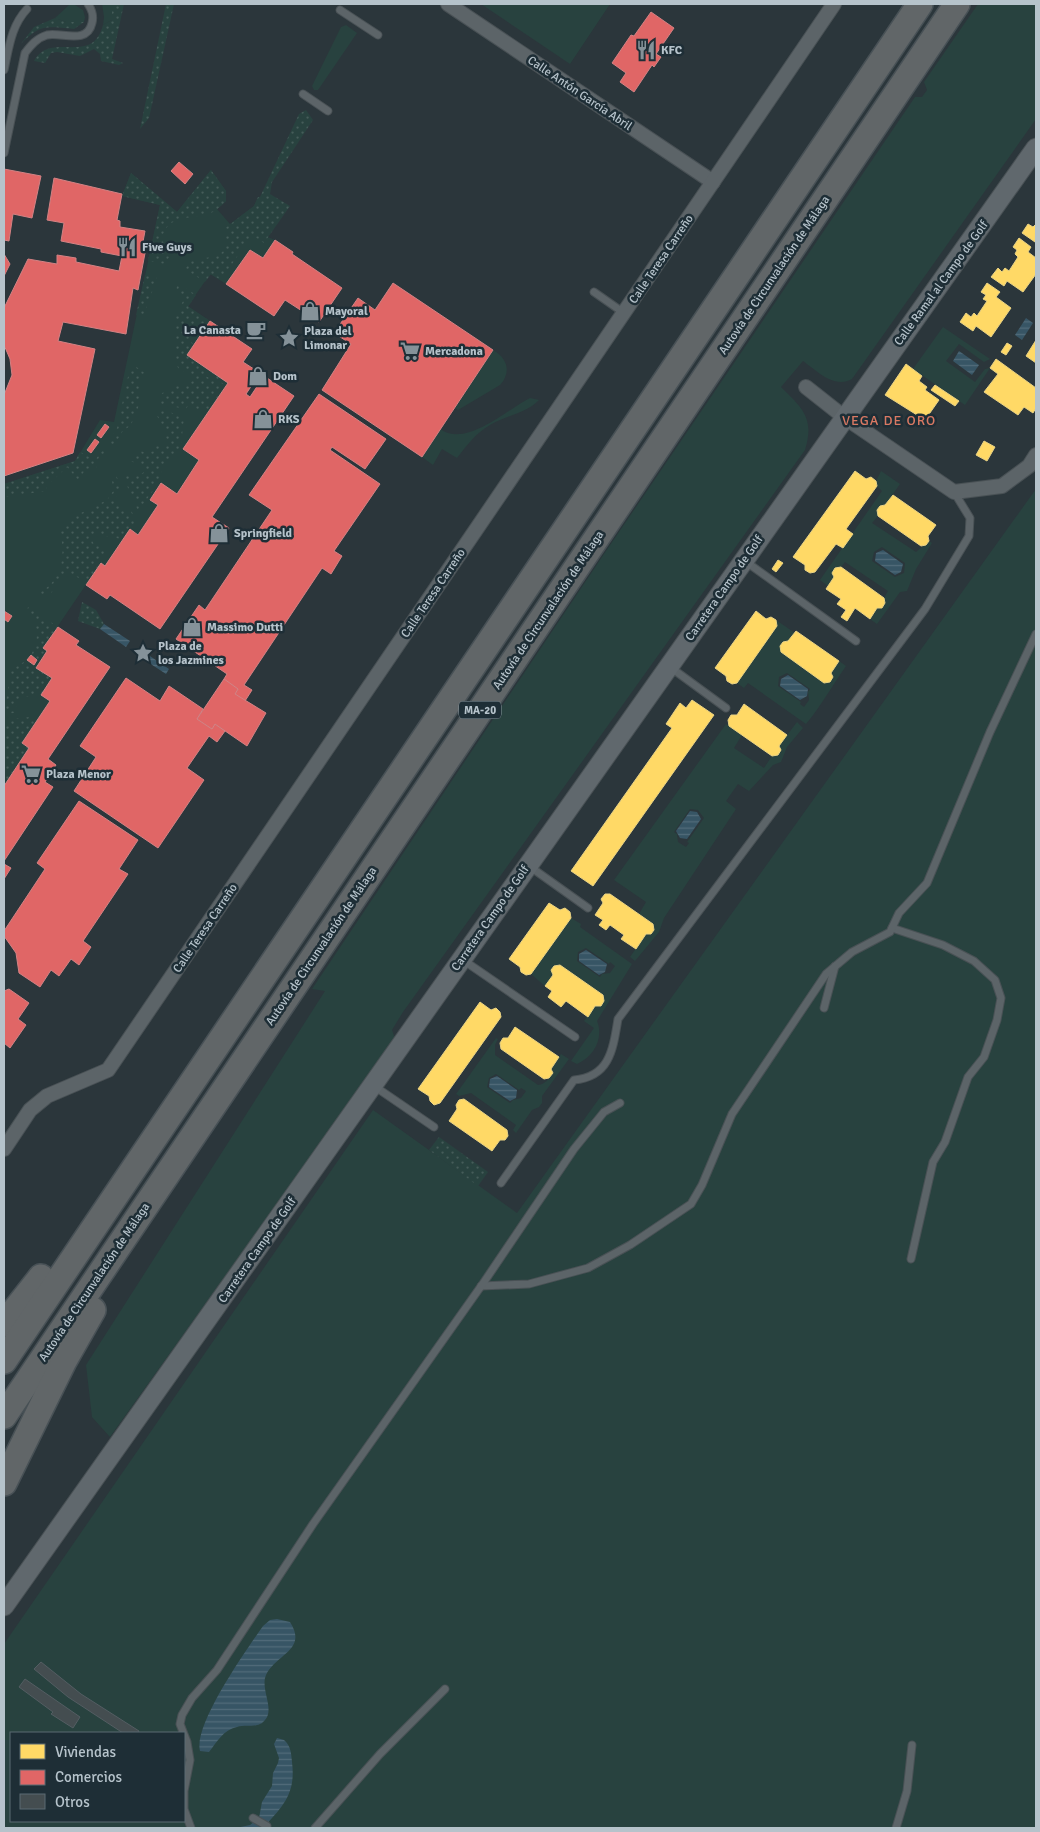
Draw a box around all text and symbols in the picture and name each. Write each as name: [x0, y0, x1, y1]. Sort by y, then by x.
restaurant icon: KFC: [635, 39, 657, 61]
place label: KFC: [661, 43, 683, 58]
street label: Calle Antón García Abril: [525, 53, 635, 134]
street label: Autovía de Circunvalación de Málaga: [716, 193, 833, 357]
street label: Calle Teresa Carreño: [626, 212, 697, 307]
street label: Calle Ramal al Campo de Golf: [891, 217, 992, 349]
restaurant icon: Five Guys: [116, 236, 138, 258]
place label: Five Guys: [142, 240, 193, 255]
shop icon: Mayoral: [299, 300, 321, 322]
place label: Mayoral: [325, 304, 368, 319]
cafe icon: La Canasta: [245, 319, 267, 341]
place label: La Canasta: [184, 323, 241, 338]
place label: Plaza del Limonar: [304, 324, 352, 353]
place icon: Plaza del Limonar: [278, 327, 300, 349]
supermarket icon: Mercadona: [399, 340, 421, 362]
place label: Mercadona: [425, 344, 483, 359]
shop icon: Dom: [247, 365, 269, 387]
place label: Dom: [273, 369, 297, 384]
shop icon: RKS: [252, 408, 274, 430]
place label: RKS: [278, 412, 300, 427]
district label: VEGA DE ORO: [842, 412, 936, 429]
shop icon: Springfield: [208, 522, 230, 544]
place label: Springfield: [234, 526, 293, 541]
street label: Autovía de Circunvalación de Málaga: [490, 528, 607, 692]
street label: Carretera Campo de Golf: [682, 532, 767, 644]
street label: Calle Teresa Carreño: [398, 546, 469, 641]
shop icon: Massimo Dutti: [181, 616, 203, 638]
place label: Massimo Dutti: [207, 620, 283, 635]
place label: Plaza de los Jazmines: [158, 639, 225, 668]
place icon: Plaza de los Jazmines: [132, 642, 154, 664]
road number: MA-20: [459, 702, 501, 718]
supermarket icon: Plaza Menor: [20, 763, 42, 785]
place label: Plaza Menor: [46, 767, 111, 782]
street label: Carretera Campo de Golf: [448, 862, 533, 974]
street label: Autovía de Circunvalación de Málaga: [263, 864, 380, 1028]
street label: Calle Teresa Carreño: [170, 881, 241, 976]
street label: Carretera Campo de Golf: [215, 1194, 300, 1306]
street label: Autovía de Circunvalación de Málaga: [36, 1200, 153, 1364]
legend: [10, 1732, 185, 1822]
text: Viviendas: [55, 1743, 116, 1761]
text: Comercios: [55, 1768, 123, 1786]
text: Otros: [55, 1793, 90, 1811]

